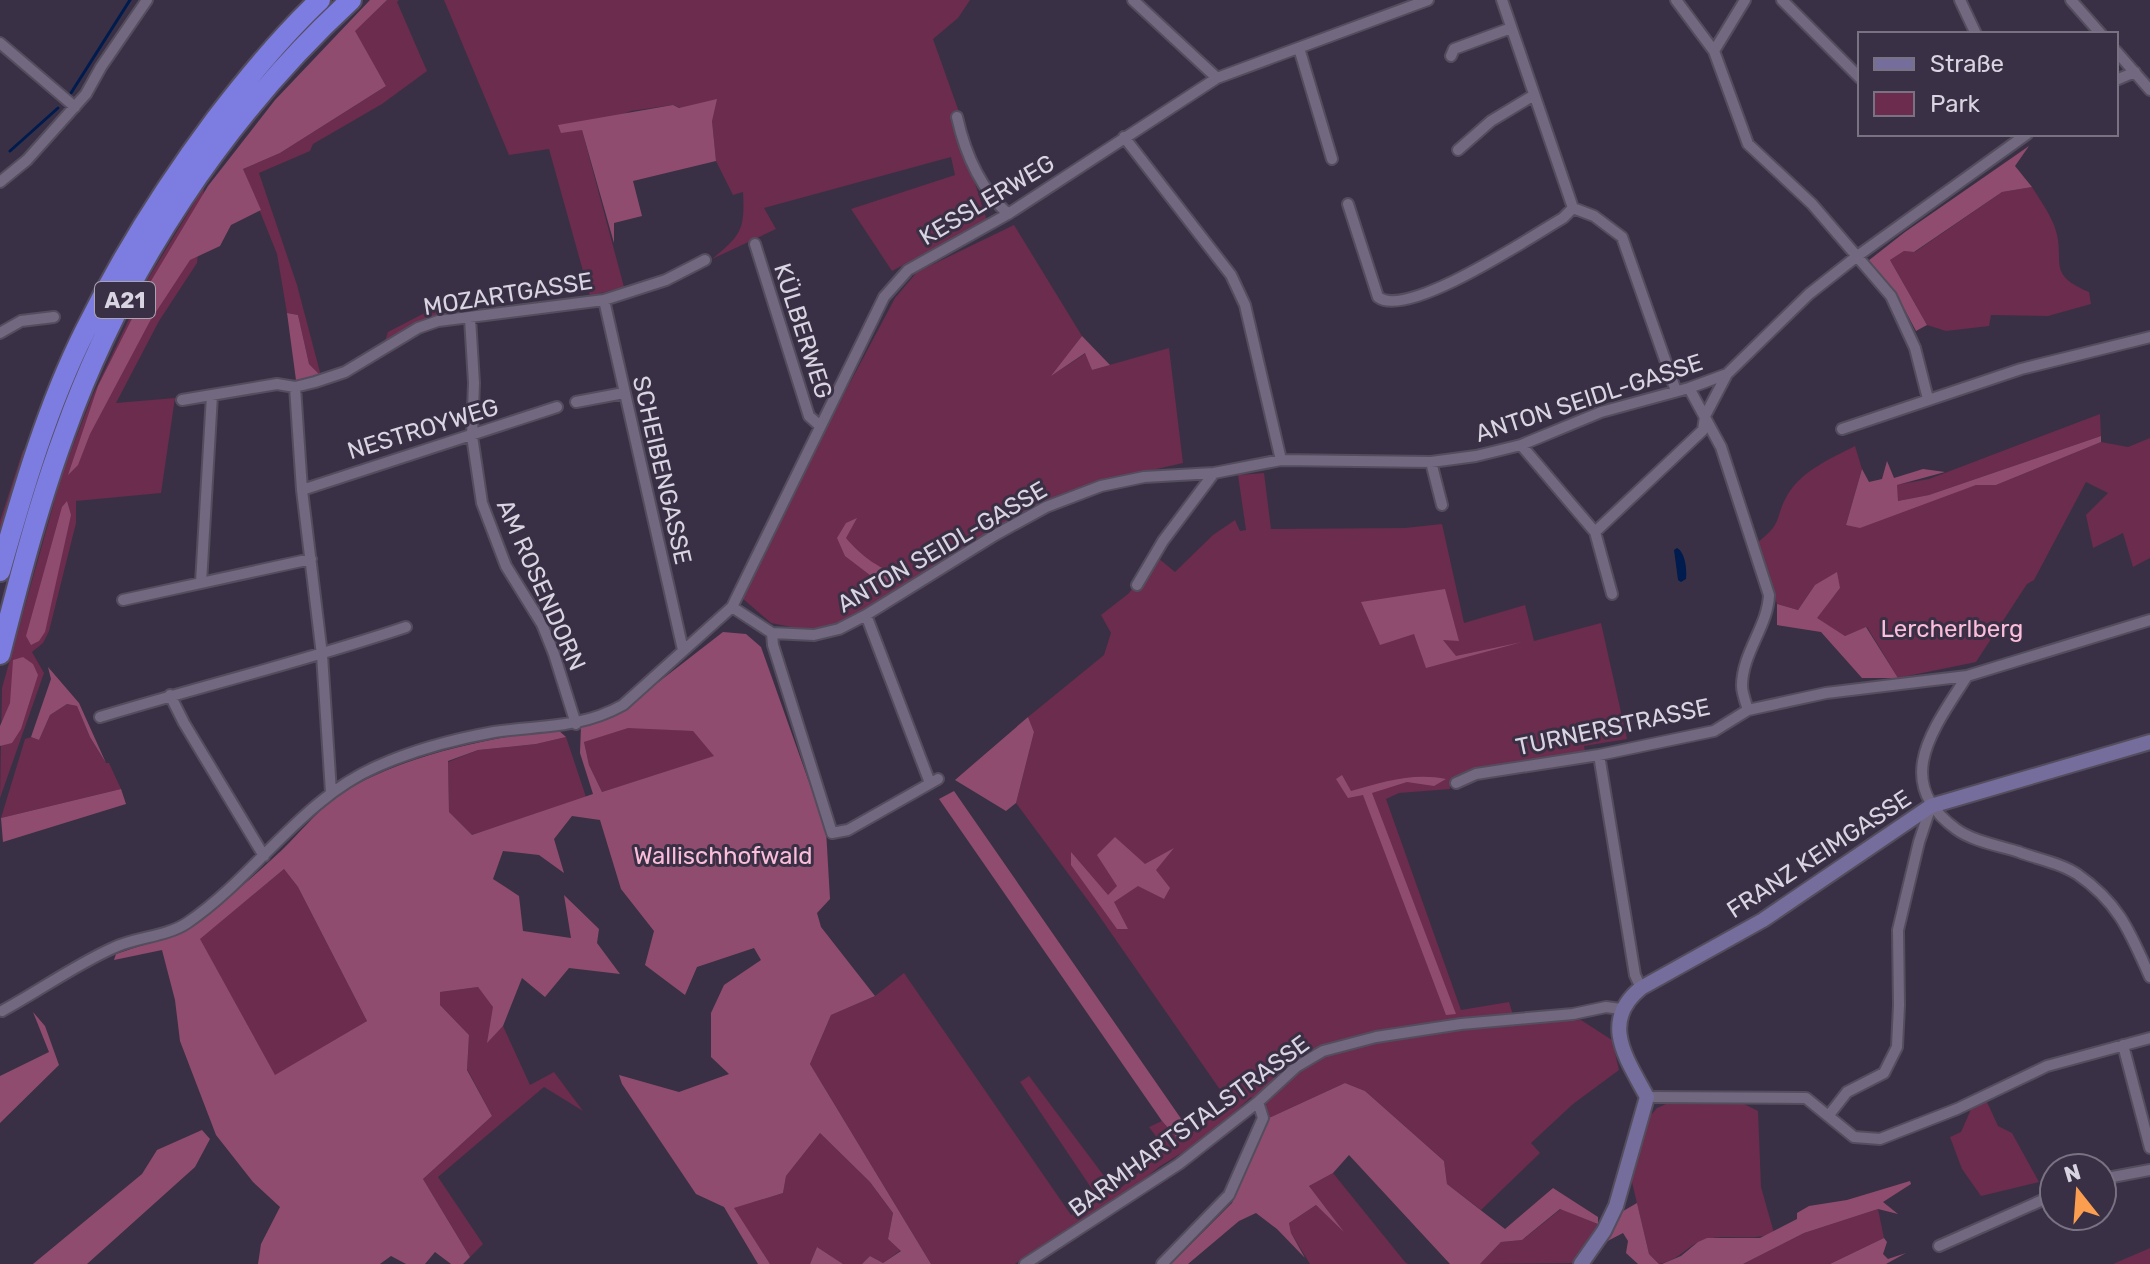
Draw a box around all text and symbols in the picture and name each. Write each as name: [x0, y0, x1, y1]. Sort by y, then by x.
legend: [1858, 32, 2118, 136]
text: Straße: [1930, 50, 2004, 78]
text: Park: [1930, 90, 1981, 118]
street label: KESSLERWEG: [915, 149, 1059, 251]
street label: KÜLBERWEG: [768, 260, 838, 402]
street label: MOZARTGASSE: [421, 267, 595, 321]
road number: A21: [95, 282, 155, 318]
street label: ANTON SEIDL-GASSE: [1472, 348, 1706, 448]
street label: SCHEIBENGASSE: [627, 373, 697, 567]
street label: NESTROYWEG: [344, 393, 502, 465]
street label: ANTON SEIDL-GASSE: [832, 476, 1052, 618]
street label: AM ROSENDORN: [491, 495, 591, 675]
park label: Lercherlberg: [1881, 615, 2023, 643]
street label: TURNERSTRASSE: [1513, 693, 1713, 761]
street label: FRANZ KEIMGASSE: [1722, 784, 1916, 924]
park label: Wallischhofwald: [633, 842, 813, 870]
street label: BARMHARTSTALSTRASSE: [1063, 1029, 1315, 1223]
north arrow: [2038, 1152, 2118, 1232]
text: N: [2061, 1158, 2084, 1189]

